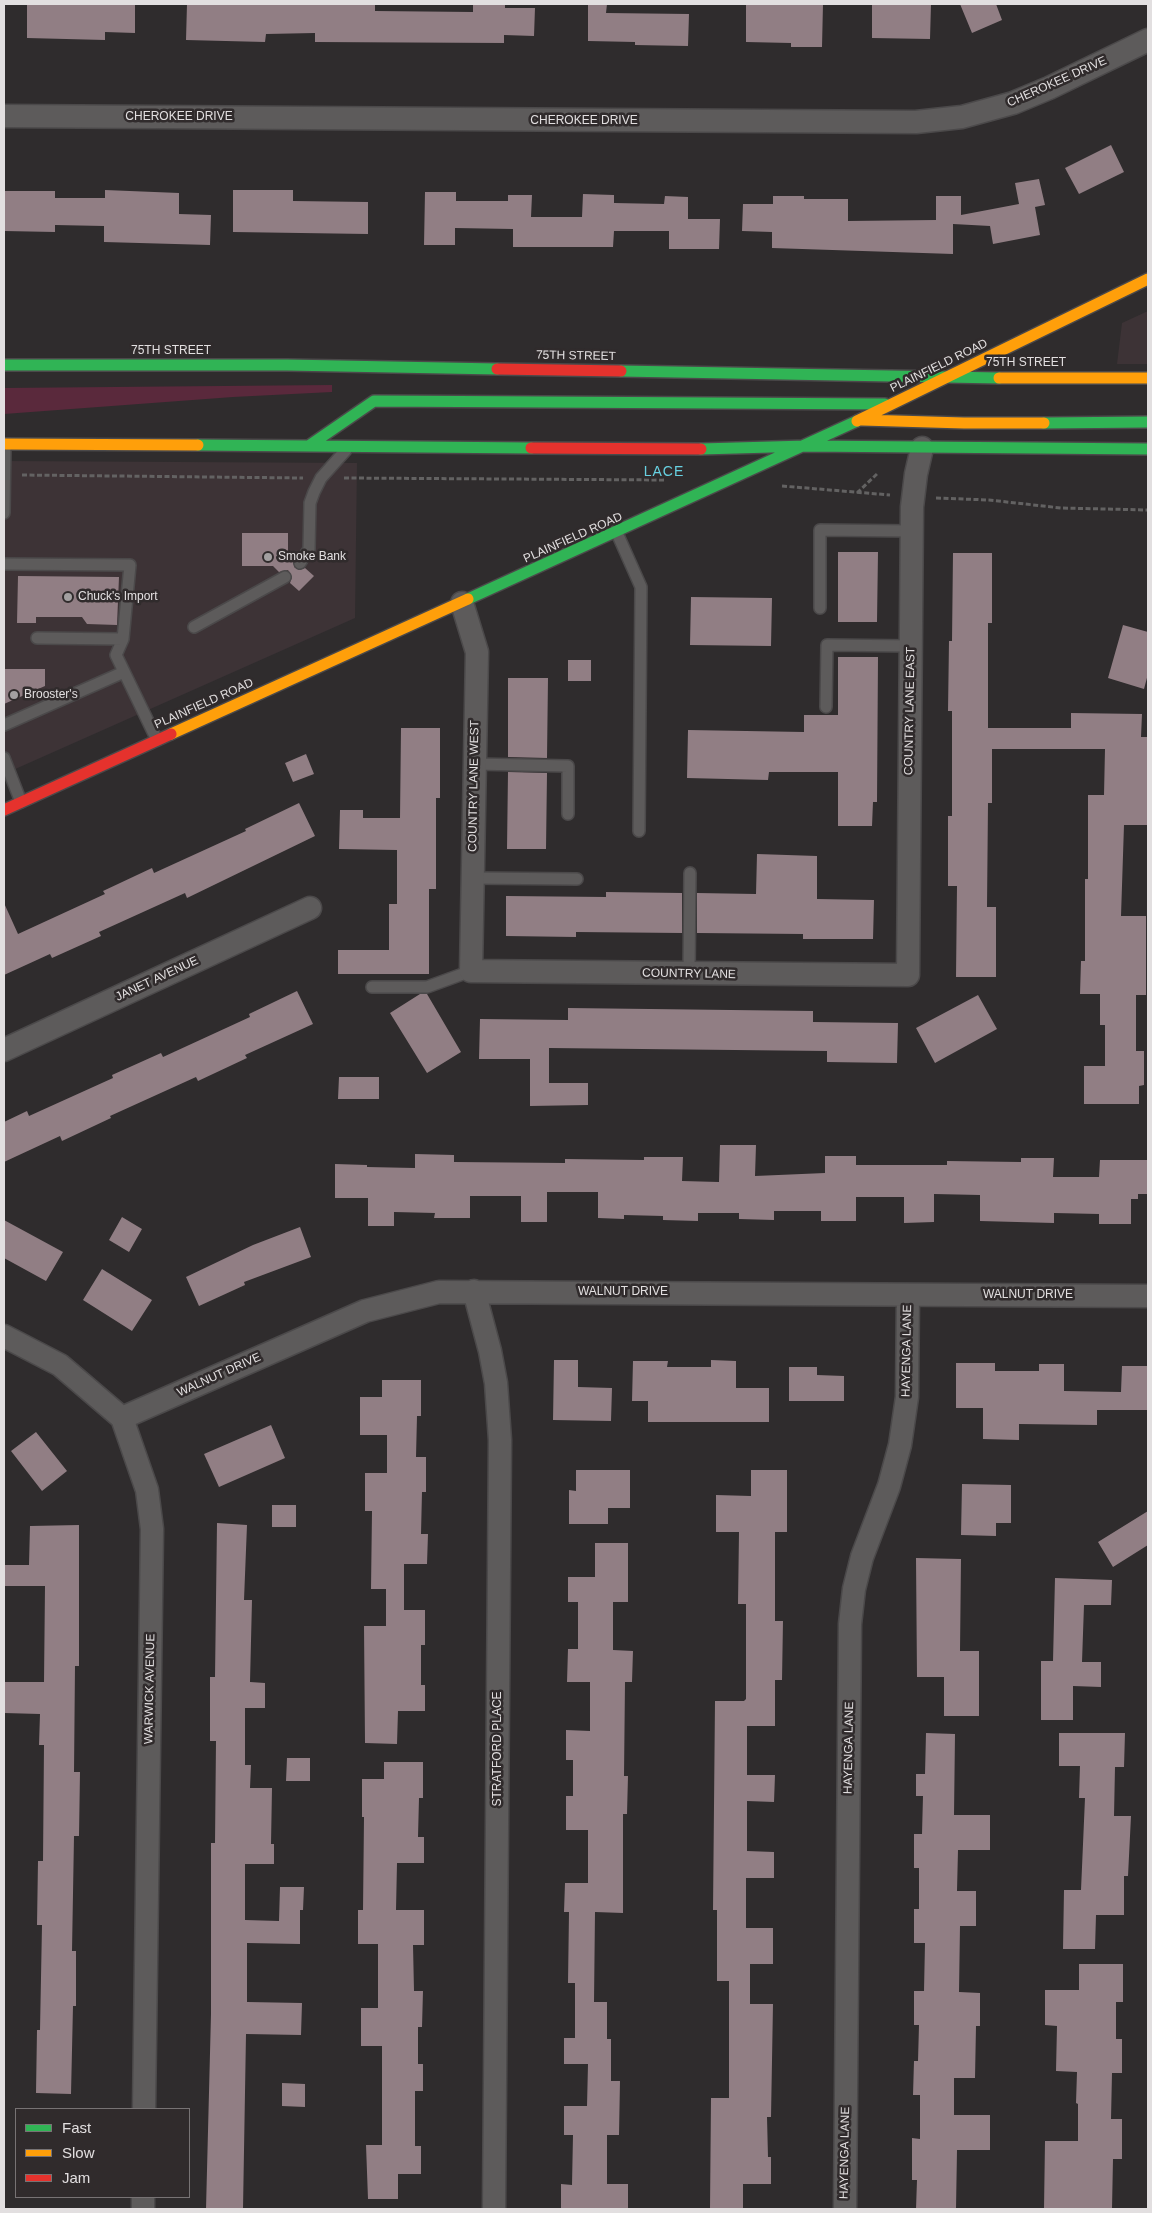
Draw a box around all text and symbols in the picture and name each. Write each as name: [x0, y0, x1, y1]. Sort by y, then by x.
street label: CHEROKEE DRIVE: [1005, 54, 1109, 110]
street label: CHEROKEE DRIVE: [125, 110, 233, 124]
street label: CHEROKEE DRIVE: [530, 114, 638, 128]
street label: PLAINFIELD ROAD: [888, 336, 990, 396]
street label: 75TH STREET: [131, 344, 211, 358]
street label: 75TH STREET: [536, 348, 616, 364]
street label: 75TH STREET: [986, 356, 1066, 370]
district label: LACE: [643, 464, 685, 480]
street label: PLAINFIELD ROAD: [521, 510, 625, 566]
place label: Smoke Bank: [278, 550, 346, 564]
marker: Smoke Bank: [262, 551, 274, 563]
place label: Chuck's Import: [78, 590, 158, 604]
marker: Chuck's Import: [62, 591, 74, 603]
street label: COUNTRY LANE EAST: [902, 647, 918, 775]
street label: PLAINFIELD ROAD: [152, 676, 256, 732]
place label: Brooster's: [24, 688, 78, 702]
marker: Brooster's: [8, 689, 20, 701]
street label: COUNTRY LANE WEST: [466, 720, 482, 852]
street label: JANET AVENUE: [113, 954, 201, 1004]
street label: COUNTRY LANE: [642, 966, 736, 982]
street label: WALNUT DRIVE: [578, 1285, 668, 1299]
street label: WALNUT DRIVE: [983, 1288, 1073, 1302]
street label: HAYENGA LANE: [899, 1305, 915, 1397]
street label: WALNUT DRIVE: [175, 1350, 263, 1400]
street label: WARWICK AVENUE: [142, 1634, 158, 1744]
street label: STRATFORD PLACE: [491, 1691, 505, 1807]
street label: HAYENGA LANE: [841, 1702, 857, 1794]
street label: HAYENGA LANE: [837, 2107, 853, 2199]
legend: [15, 2108, 190, 2198]
text: Fast: [62, 2119, 91, 2136]
text: Slow: [62, 2144, 95, 2161]
text: Jam: [62, 2169, 90, 2186]

